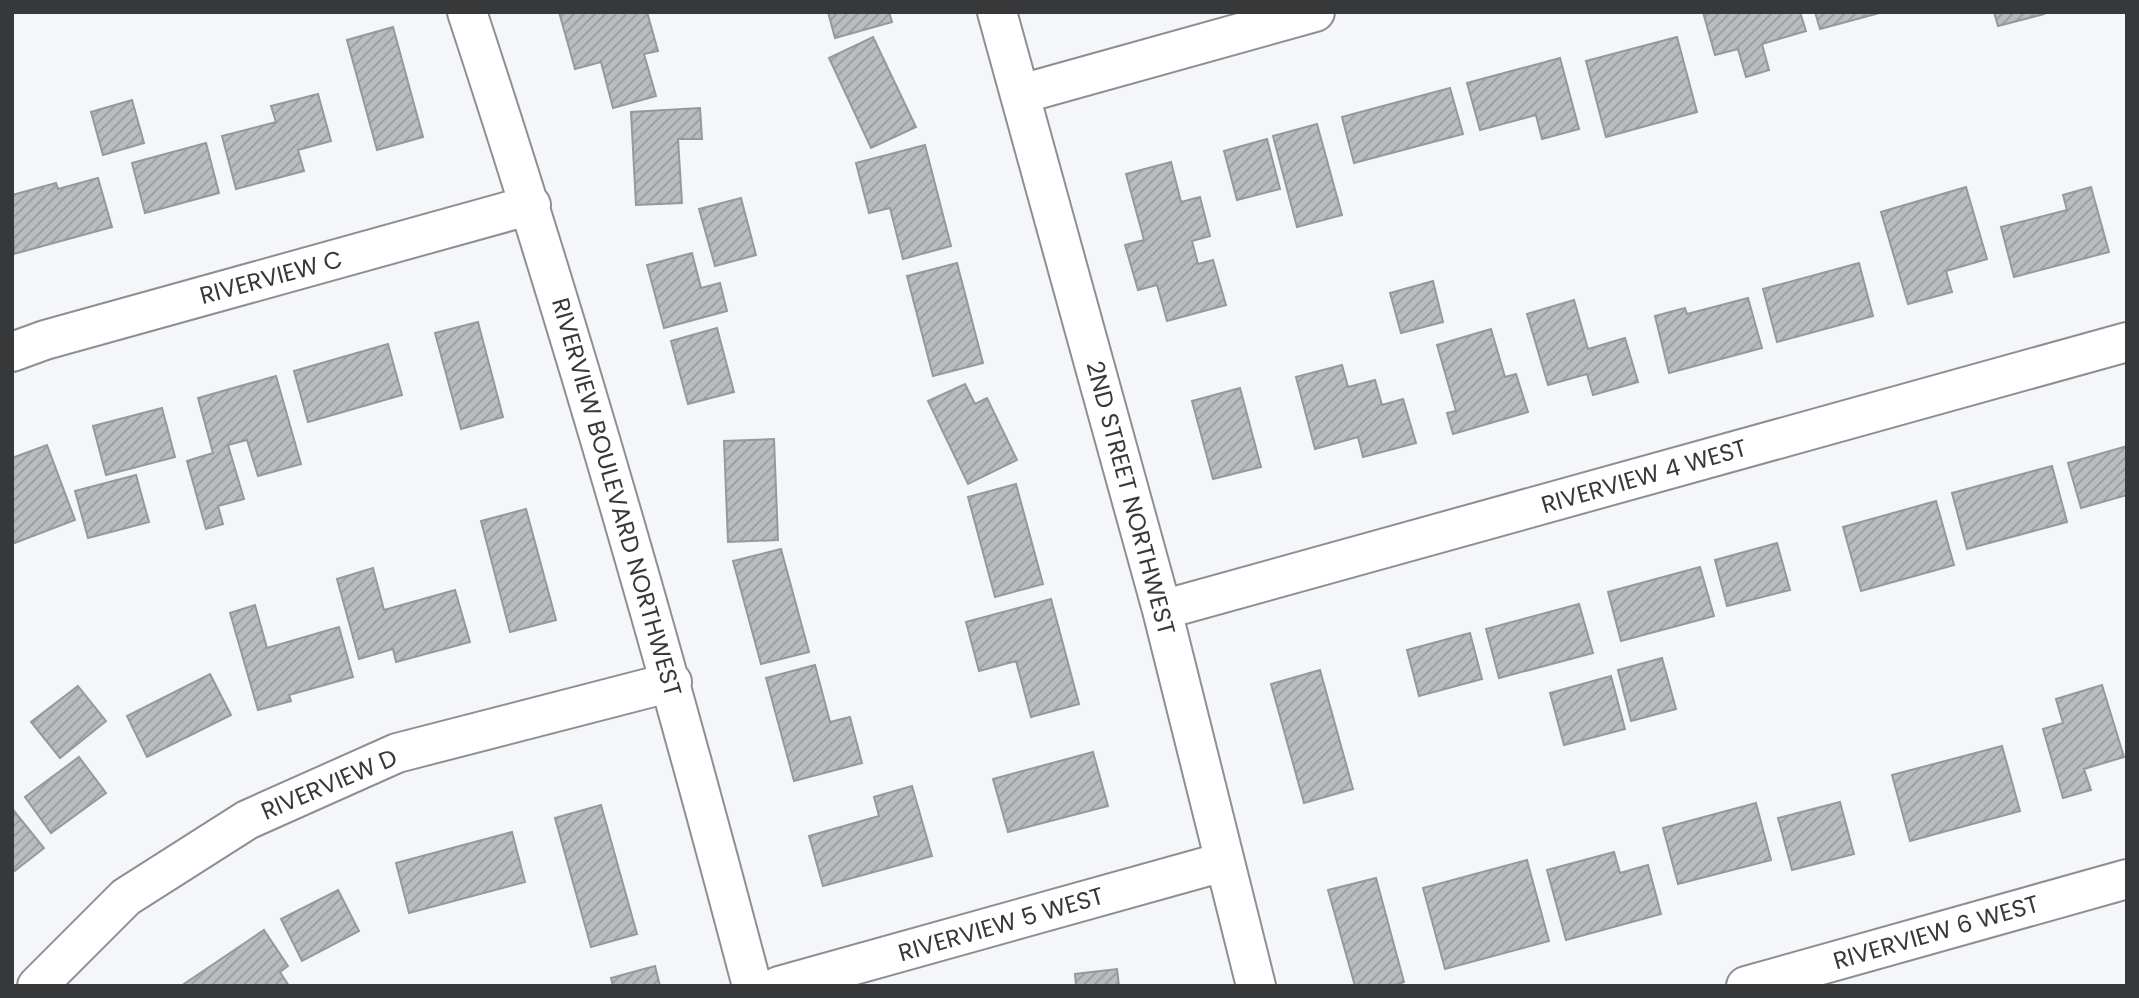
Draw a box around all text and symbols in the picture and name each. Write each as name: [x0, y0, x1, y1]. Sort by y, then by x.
street label: RIVERVIEW C: [196, 242, 346, 312]
street label: RIVERVIEW BOULEVARD NORTHWEST: [544, 294, 690, 700]
street label: 2ND STREET NORTHWEST: [1079, 357, 1183, 639]
street label: RIVERVIEW 4 WEST: [1537, 431, 1751, 521]
street label: RIVERVIEW D: [256, 741, 402, 827]
street label: RIVERVIEW 5 WEST: [894, 879, 1108, 969]
street label: RIVERVIEW 6 WEST: [1829, 887, 2043, 977]

